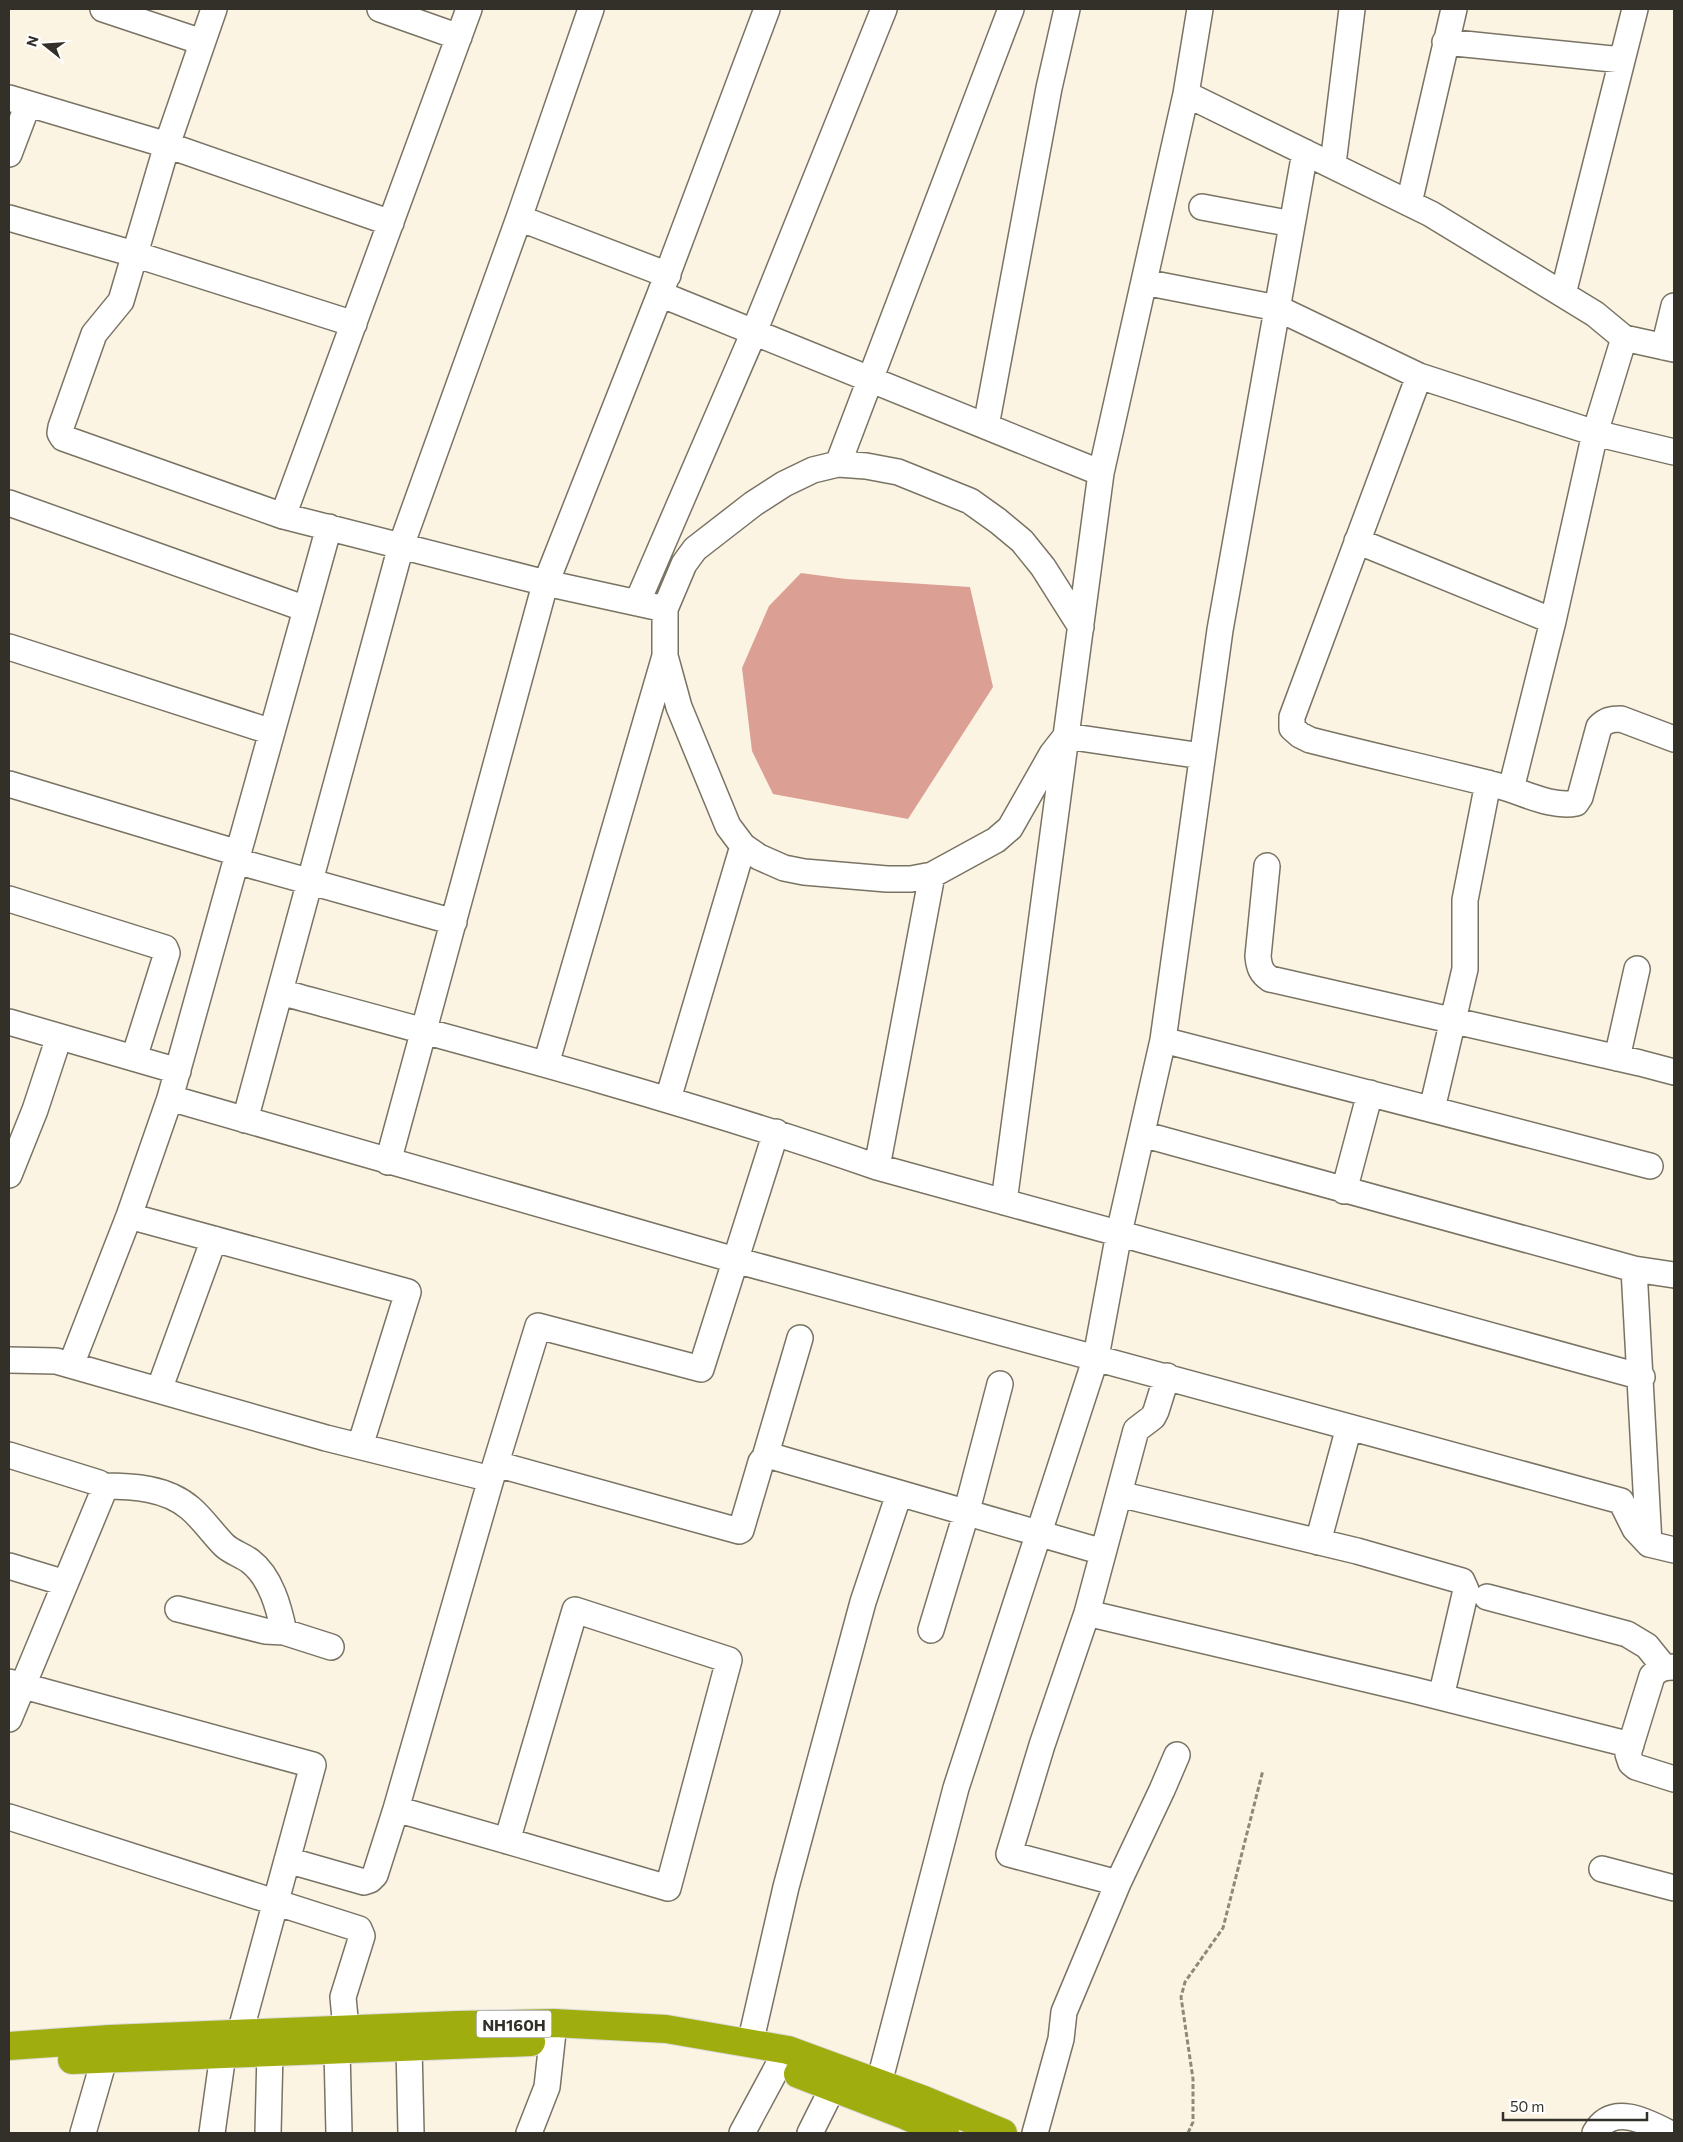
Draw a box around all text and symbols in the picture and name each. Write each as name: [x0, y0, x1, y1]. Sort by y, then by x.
north arrow: [20, 20, 70, 70]
text: N: [22, 34, 42, 49]
road number: NH160H: [476, 2010, 552, 2038]
scale bar: [1503, 2090, 1647, 2122]
text: 50 m: [1510, 2097, 1544, 2115]

